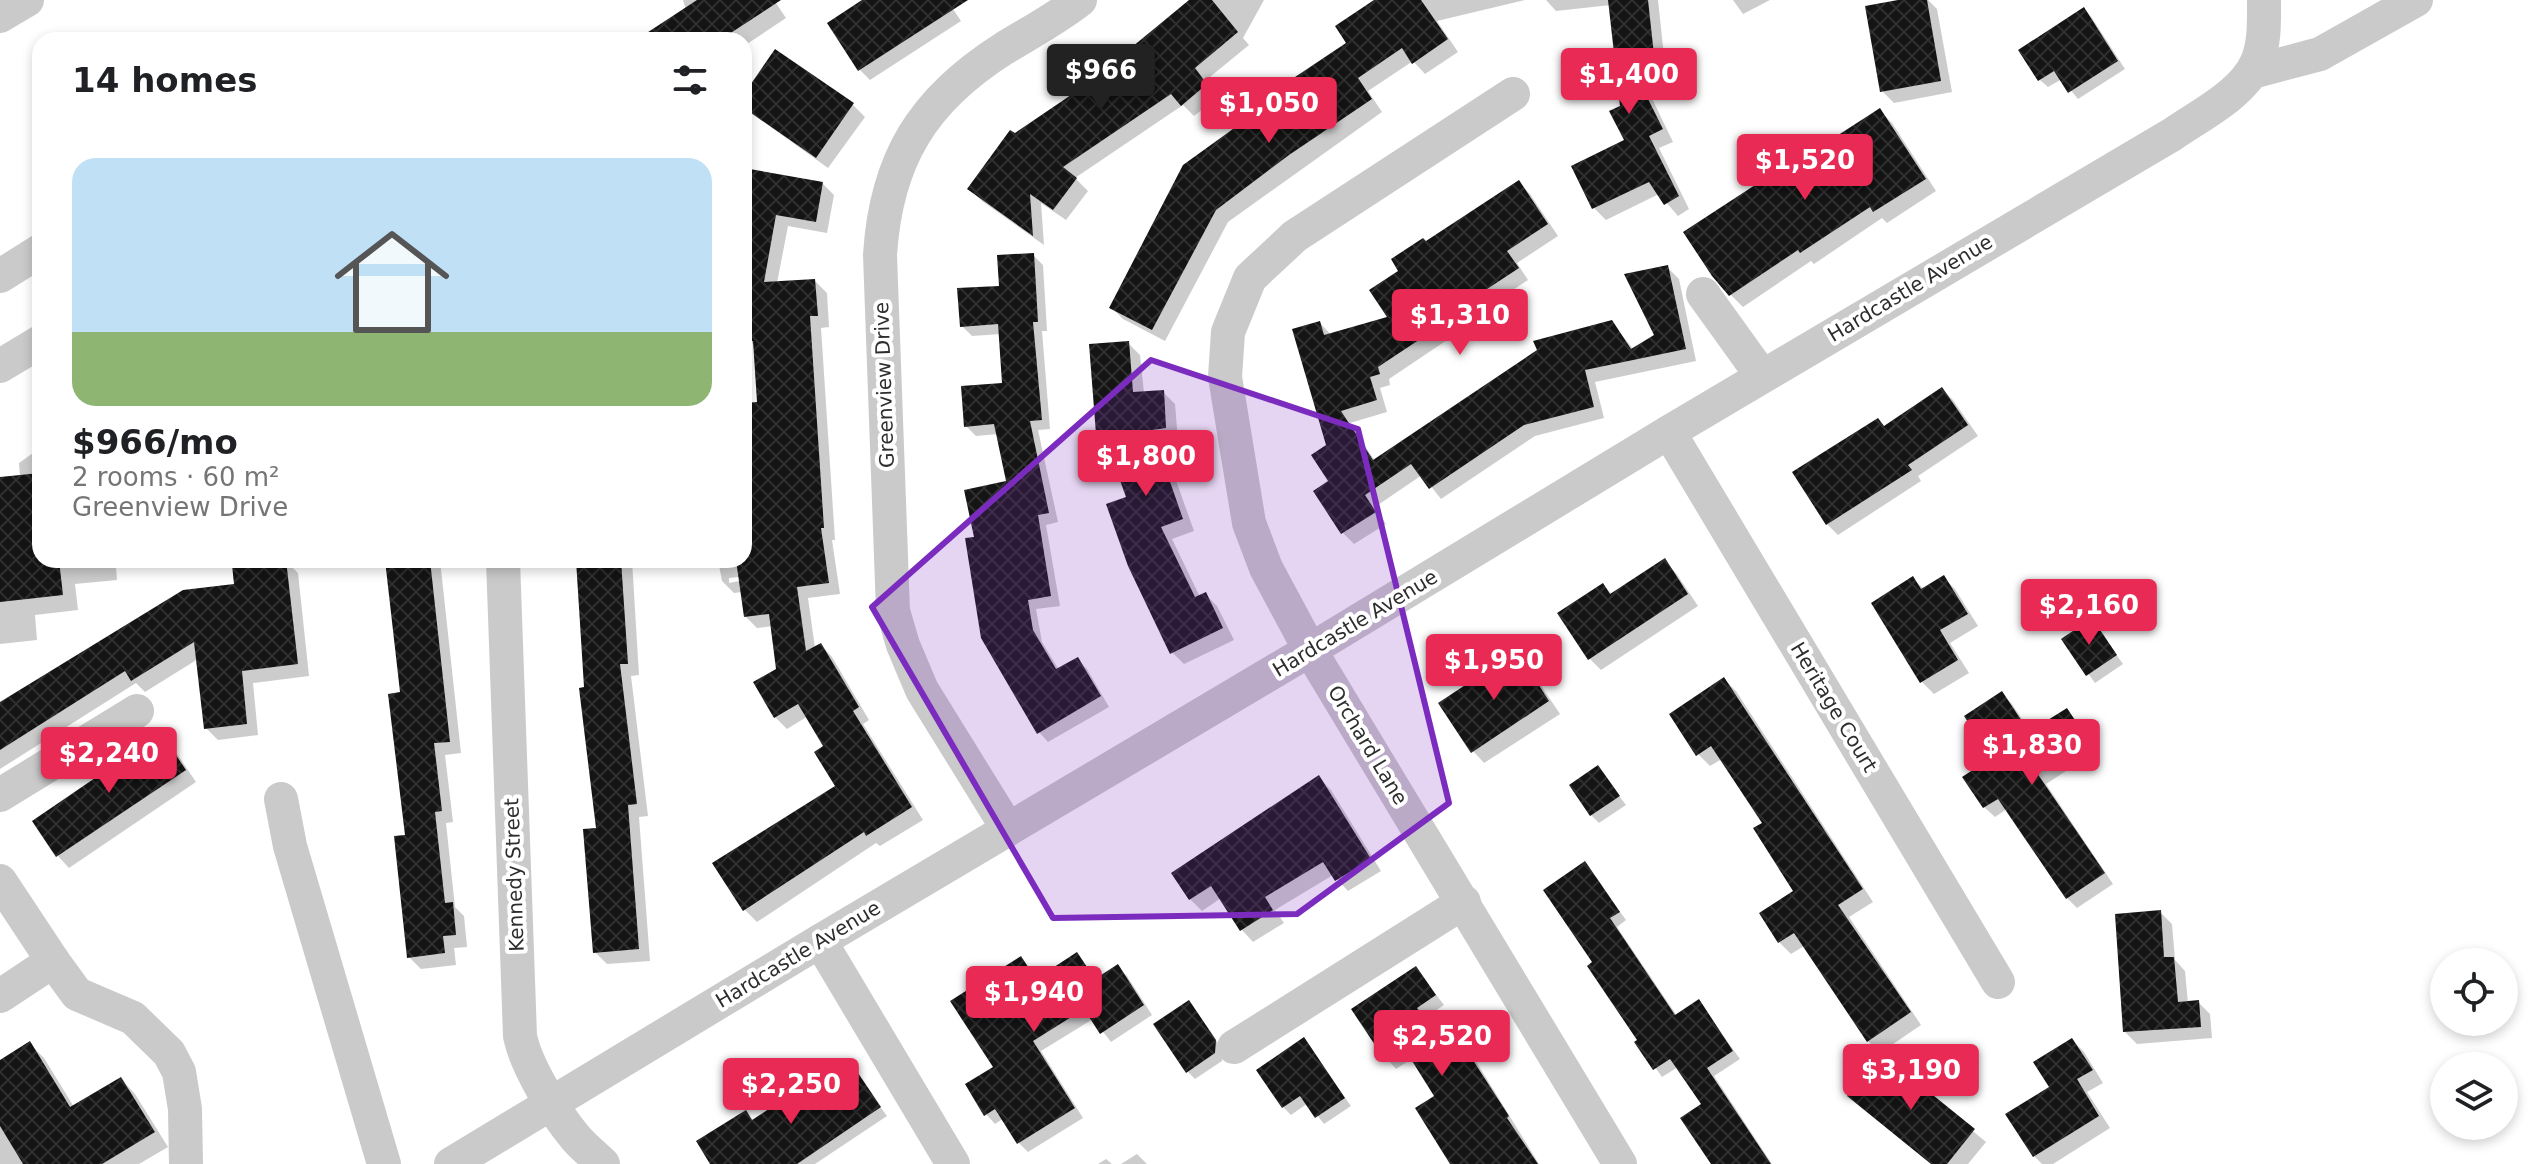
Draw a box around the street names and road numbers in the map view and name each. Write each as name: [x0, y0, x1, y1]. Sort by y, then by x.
street label: Hardcastle Avenue: [1823, 229, 1997, 347]
street label: Greenview Drive: [869, 301, 899, 469]
street label: Hardcastle Avenue: [1268, 564, 1442, 682]
street label: Heritage Court: [1786, 638, 1882, 777]
street label: Orchard Lane: [1323, 681, 1413, 809]
street label: Kennedy Street: [499, 798, 529, 952]
street label: Hardcastle Avenue: [711, 895, 885, 1013]

